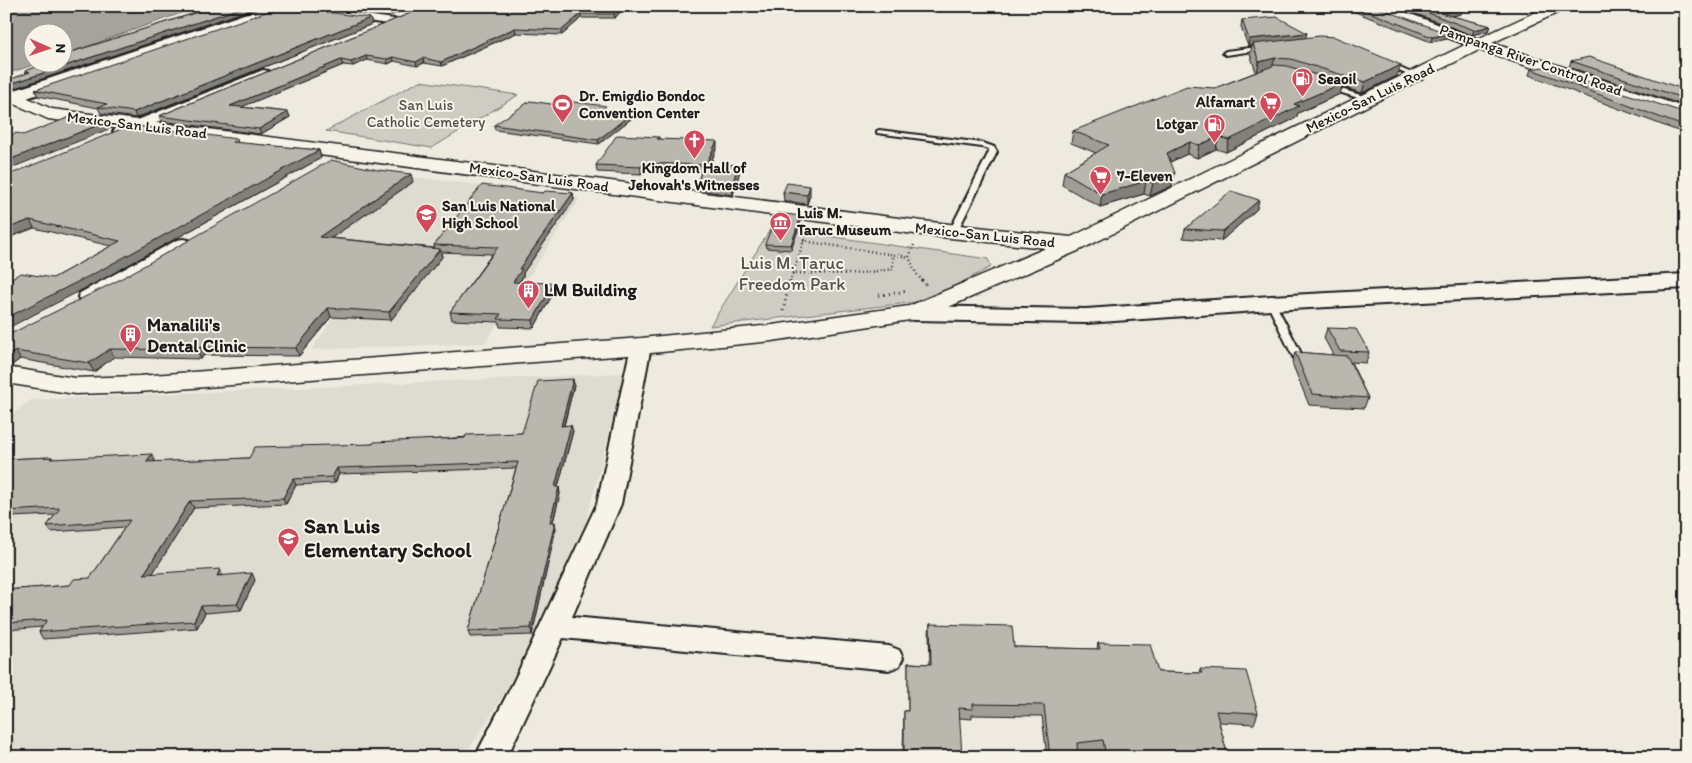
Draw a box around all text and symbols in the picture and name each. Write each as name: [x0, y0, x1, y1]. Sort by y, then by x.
street label: Pampanga River Control Road: [1437, 20, 1625, 100]
north arrow: [22, 22, 72, 72]
text: N: [52, 43, 69, 53]
street label: Mexico-San Luis Road: [1303, 59, 1437, 137]
fuel station icon: Seaoil: [1290, 67, 1314, 98]
place label: Seaoil: [1318, 70, 1357, 88]
place label: Dr. Emigdio Bondoc Convention Center: [579, 87, 705, 122]
supermarket icon: Alfamart: [1259, 90, 1283, 121]
sports icon: Dr. Emigdio Bondoc Convention Center: [551, 93, 575, 124]
place label: Alfamart: [1195, 93, 1255, 111]
park label: San Luis Catholic Cemetery: [367, 96, 485, 131]
street label: Mexico-San Luis Road: [66, 107, 208, 143]
fuel station icon: Lotgar: [1202, 112, 1226, 143]
place label: Lotgar: [1156, 115, 1199, 134]
church icon: Kingdom Hall of Jehovah's Witnesses: [682, 128, 706, 159]
street label: Mexico-San Luis Road: [468, 158, 610, 196]
place label: Kingdom Hall of Jehovah's Witnesses: [628, 159, 760, 194]
supermarket icon: 7-Eleven: [1089, 164, 1113, 195]
place label: 7-Eleven: [1116, 167, 1173, 185]
place label: San Luis National High School: [442, 197, 556, 233]
school or university icon: San Luis National High School: [414, 203, 438, 234]
place label: Luis M. Taruc Museum: [796, 204, 892, 239]
museum icon: Luis M. Taruc Museum: [769, 210, 793, 241]
street label: Mexico-San Luis Road: [914, 219, 1056, 251]
park label: Luis M. Taruc Freedom Park: [739, 252, 845, 295]
building icon: LM Building: [516, 278, 540, 309]
place label: LM Building: [544, 279, 638, 301]
place label: Manalili's Dental Clinic: [147, 314, 247, 357]
building icon: Manalili's Dental Clinic: [119, 323, 143, 354]
place label: San Luis Elementary School: [304, 513, 473, 563]
school or university icon: San Luis Elementary School: [276, 526, 300, 557]

